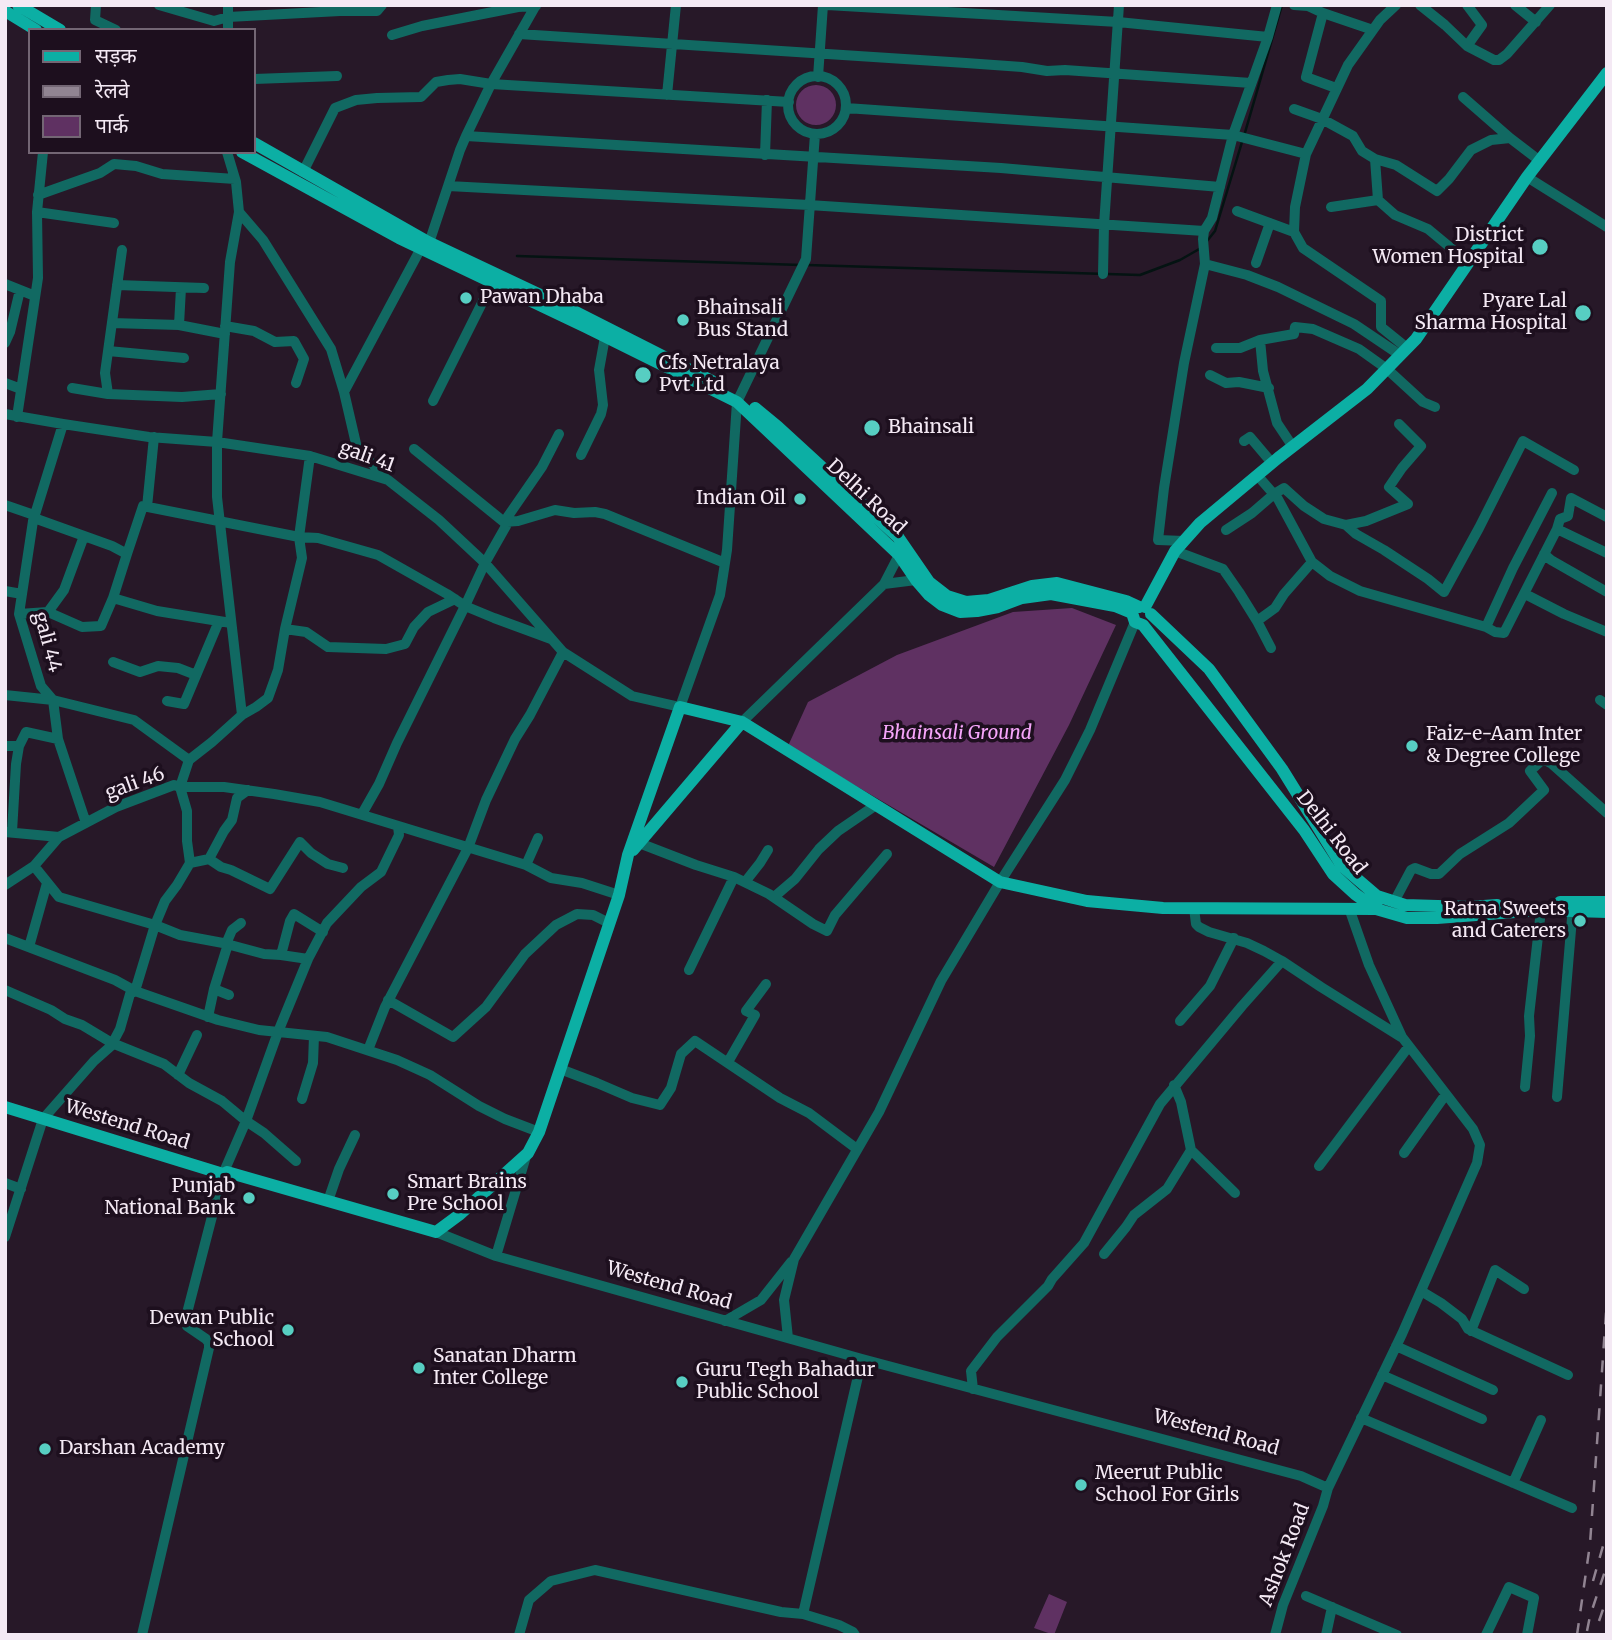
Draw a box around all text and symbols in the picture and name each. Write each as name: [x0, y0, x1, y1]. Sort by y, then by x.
legend: [28, 28, 256, 154]
text: सड़क: [95, 42, 137, 69]
text: रेलवे: [95, 77, 130, 104]
text: पार्क: [95, 112, 129, 139]
place label: District Women Hospital: [1373, 225, 1524, 269]
marker: District Women Hospital: [1530, 237, 1550, 257]
place label: Pawan Dhaba: [480, 287, 604, 309]
marker: Pawan Dhaba: [458, 290, 474, 306]
place label: Pyare Lal Sharma Hospital: [1415, 291, 1567, 335]
place label: Bhainsali Bus Stand: [697, 298, 788, 342]
marker: Pyare Lal Sharma Hospital: [1573, 303, 1593, 323]
marker: Bhainsali Bus Stand: [675, 312, 691, 328]
place label: Cfs Netralaya Pvt Ltd: [659, 353, 780, 397]
marker: Cfs Netralaya Pvt Ltd: [633, 365, 653, 385]
place label: Bhainsali: [888, 417, 974, 439]
marker: Bhainsali: [862, 418, 882, 438]
street label: gali 41: [336, 436, 398, 478]
street label: Delhi Road: [822, 455, 910, 539]
place label: Indian Oil: [696, 488, 786, 510]
marker: Indian Oil: [792, 491, 808, 507]
street label: gali 44: [28, 609, 66, 675]
park label: Bhainsali Ground: [882, 723, 1032, 745]
place label: Faiz-e-Aam Inter & Degree College: [1426, 724, 1582, 768]
marker: Faiz-e-Aam Inter & Degree College: [1404, 738, 1420, 754]
street label: gali 46: [102, 763, 168, 805]
street label: Delhi Road: [1291, 787, 1371, 879]
place label: Ratna Sweets and Caterers: [1444, 899, 1566, 943]
marker: Ratna Sweets and Caterers: [1572, 913, 1588, 929]
street label: Westend Road: [62, 1095, 192, 1155]
place label: Smart Brains Pre School: [407, 1172, 527, 1216]
place label: Punjab National Bank: [105, 1176, 235, 1220]
marker: Smart Brains Pre School: [385, 1186, 401, 1202]
marker: Punjab National Bank: [241, 1190, 257, 1206]
street label: Westend Road: [604, 1257, 734, 1315]
place label: Dewan Public School: [149, 1308, 274, 1352]
marker: Dewan Public School: [280, 1322, 296, 1338]
place label: Sanatan Dharm Inter College: [433, 1346, 576, 1390]
marker: Sanatan Dharm Inter College: [411, 1360, 427, 1376]
place label: Guru Tegh Bahadur Public School: [696, 1360, 875, 1404]
marker: Guru Tegh Bahadur Public School: [674, 1374, 690, 1390]
street label: Westend Road: [1151, 1405, 1281, 1461]
place label: Darshan Academy: [59, 1438, 225, 1460]
marker: Darshan Academy: [37, 1441, 53, 1457]
place label: Meerut Public School For Girls: [1095, 1463, 1239, 1507]
marker: Meerut Public School For Girls: [1073, 1477, 1089, 1493]
street label: Ashok Road: [1255, 1500, 1315, 1610]

